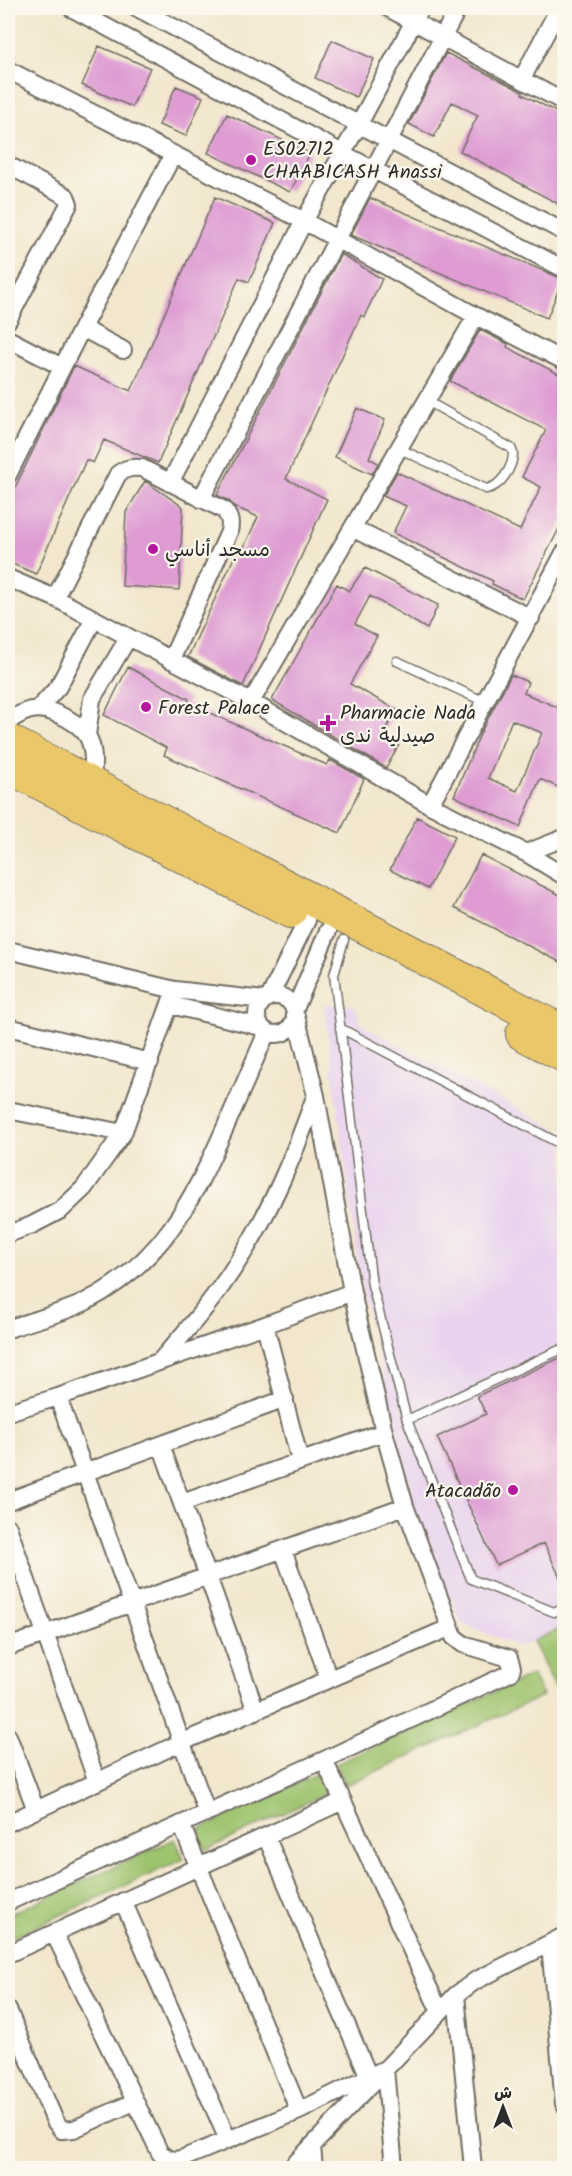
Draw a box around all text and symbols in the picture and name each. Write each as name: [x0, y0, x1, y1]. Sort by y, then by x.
place label: ES02712 CHAABICASH Anassi: [263, 134, 443, 189]
marker: ES02712 CHAABICASH Anassi: [244, 153, 258, 167]
place label: مسجد أناسي: [165, 535, 270, 567]
marker: مسجد أناسي: [146, 542, 160, 556]
place label: Forest Palace: [158, 693, 270, 725]
place label: Pharmacie Nada صيدلية ندى: [340, 698, 476, 753]
marker: Forest Palace: [139, 700, 153, 714]
marker: Pharmacie Nada صيدلية ندى: [321, 716, 335, 730]
place label: Atacadão: [425, 1476, 501, 1508]
marker: Atacadão: [506, 1483, 520, 1497]
north arrow: [473, 2077, 533, 2137]
text: ش: [494, 2081, 512, 2106]

